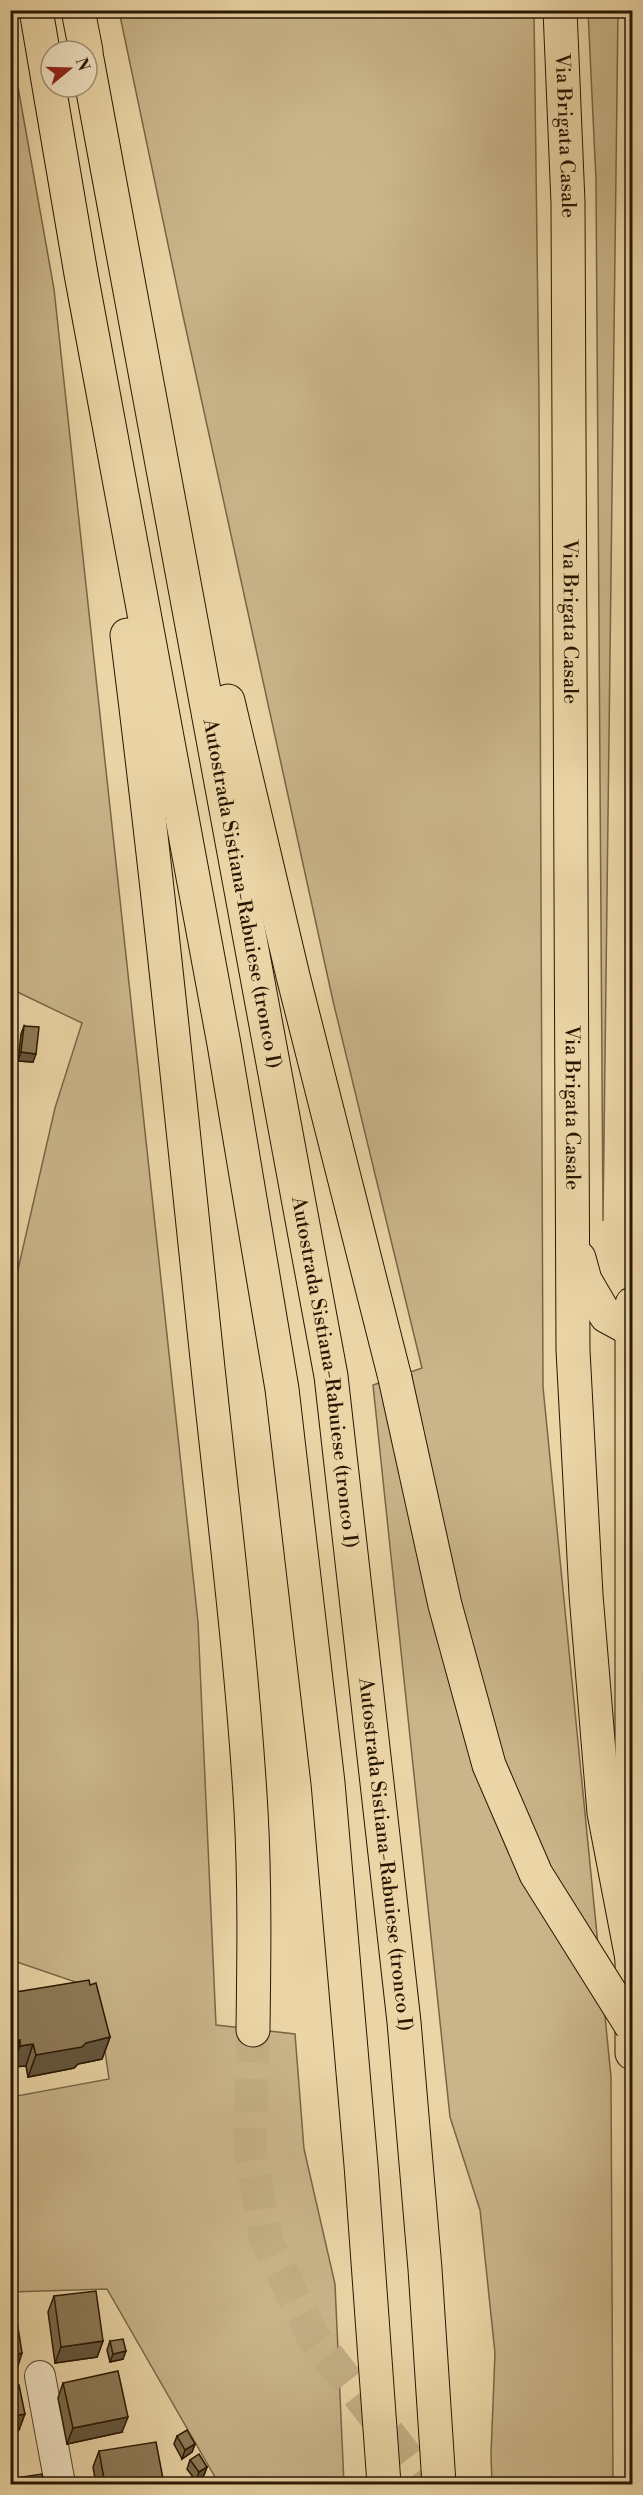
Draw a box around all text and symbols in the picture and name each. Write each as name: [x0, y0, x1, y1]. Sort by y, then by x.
north arrow: [39, 39, 99, 99]
street label: Via Brigata Casale: [549, 52, 581, 218]
text: N: [71, 55, 94, 74]
street label: Via Brigata Casale: [557, 538, 583, 704]
street label: Autostrada Sistiana-Rabuiese (tronco I): [197, 716, 286, 1071]
street label: Via Brigata Casale: [559, 1024, 585, 1190]
street label: Autostrada Sistiana-Rabuiese (tronco I): [285, 1194, 363, 1550]
street label: Autostrada Sistiana-Rabuiese (tronco I): [353, 1676, 417, 2032]

